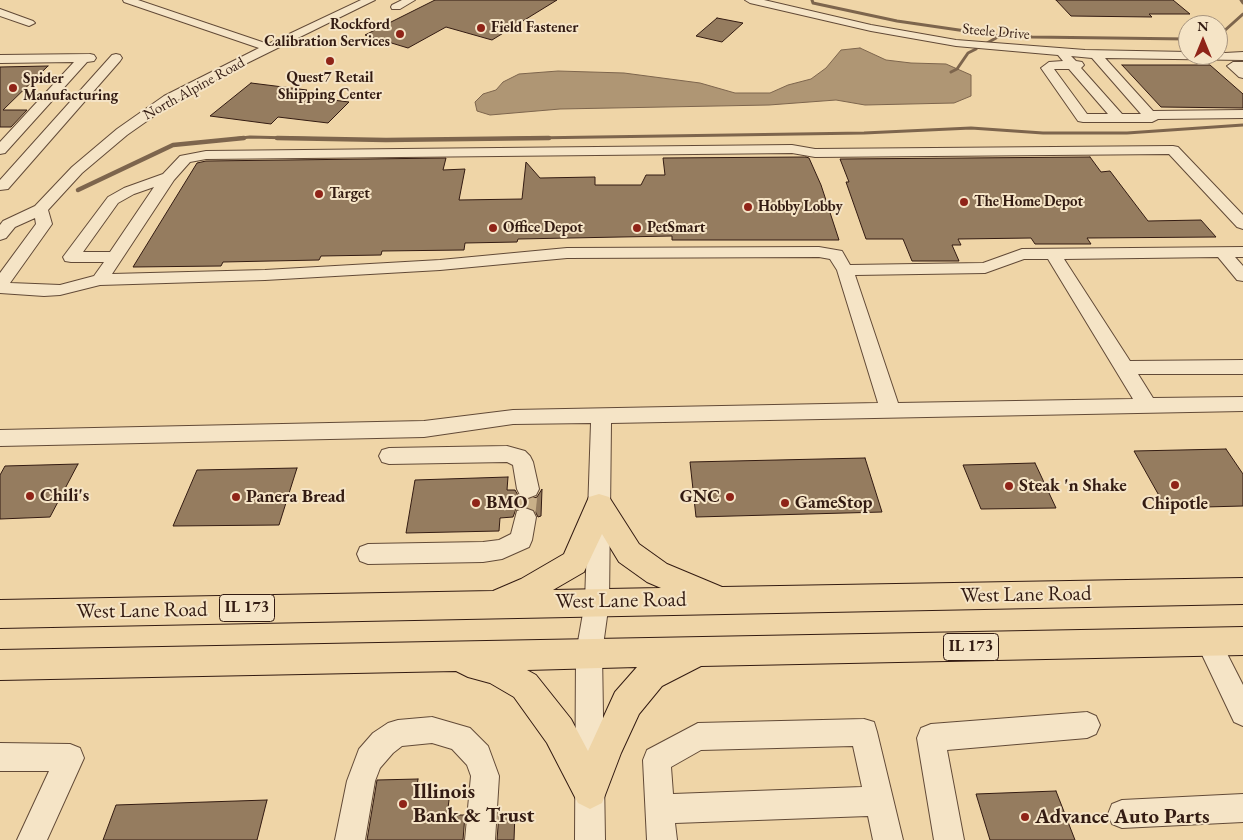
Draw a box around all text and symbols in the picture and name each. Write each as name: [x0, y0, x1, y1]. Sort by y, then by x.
north arrow: [1178, 15, 1228, 65]
place label: Rockford Calibration Services: [264, 16, 390, 51]
text: N: [1197, 17, 1209, 35]
place label: Field Fastener: [491, 19, 578, 37]
street label: Steele Drive: [961, 20, 1031, 44]
marker: Field Fastener: [475, 22, 487, 34]
marker: Rockford Calibration Services: [394, 28, 406, 40]
street label: North Alpine Road: [140, 54, 248, 124]
marker: Quest7 Retail Shipping Center: [324, 55, 336, 67]
place label: Quest7 Retail Shipping Center: [278, 69, 382, 104]
place label: Spider Manufacturing: [23, 70, 118, 105]
marker: Spider Manufacturing: [7, 82, 19, 94]
place label: Target: [329, 185, 370, 203]
marker: Target: [313, 188, 325, 200]
place label: The Home Depot: [974, 193, 1083, 211]
marker: The Home Depot: [958, 196, 970, 208]
place label: Hobby Lobby: [758, 198, 843, 216]
marker: Hobby Lobby: [742, 201, 754, 213]
place label: Office Depot: [503, 219, 583, 237]
place label: PetSmart: [647, 219, 705, 237]
marker: Office Depot: [487, 222, 499, 234]
marker: PetSmart: [631, 222, 643, 234]
place label: Steak 'n Shake: [1019, 475, 1127, 497]
marker: Chipotle: [1169, 479, 1181, 491]
marker: Steak 'n Shake: [1003, 480, 1015, 492]
place label: Chili's: [40, 485, 89, 507]
place label: Panera Bread: [246, 486, 345, 508]
place label: GNC: [680, 486, 720, 508]
marker: Chili's: [24, 490, 36, 502]
marker: Panera Bread: [230, 491, 242, 503]
marker: GNC: [724, 491, 736, 503]
place label: BMO: [486, 492, 527, 514]
place label: GameStop: [795, 492, 872, 514]
place label: Chipotle: [1142, 493, 1208, 515]
marker: BMO: [470, 497, 482, 509]
marker: GameStop: [779, 497, 791, 509]
street label: West Lane Road: [960, 581, 1092, 609]
street label: West Lane Road: [555, 587, 687, 615]
road number: IL 173: [220, 594, 274, 622]
street label: West Lane Road: [76, 597, 208, 625]
road number: IL 173: [944, 634, 998, 660]
place label: Illinois Bank & Trust: [413, 779, 534, 829]
marker: Illinois Bank & Trust: [397, 798, 409, 810]
place label: Advance Auto Parts: [1035, 804, 1209, 830]
marker: Advance Auto Parts: [1019, 811, 1031, 823]

